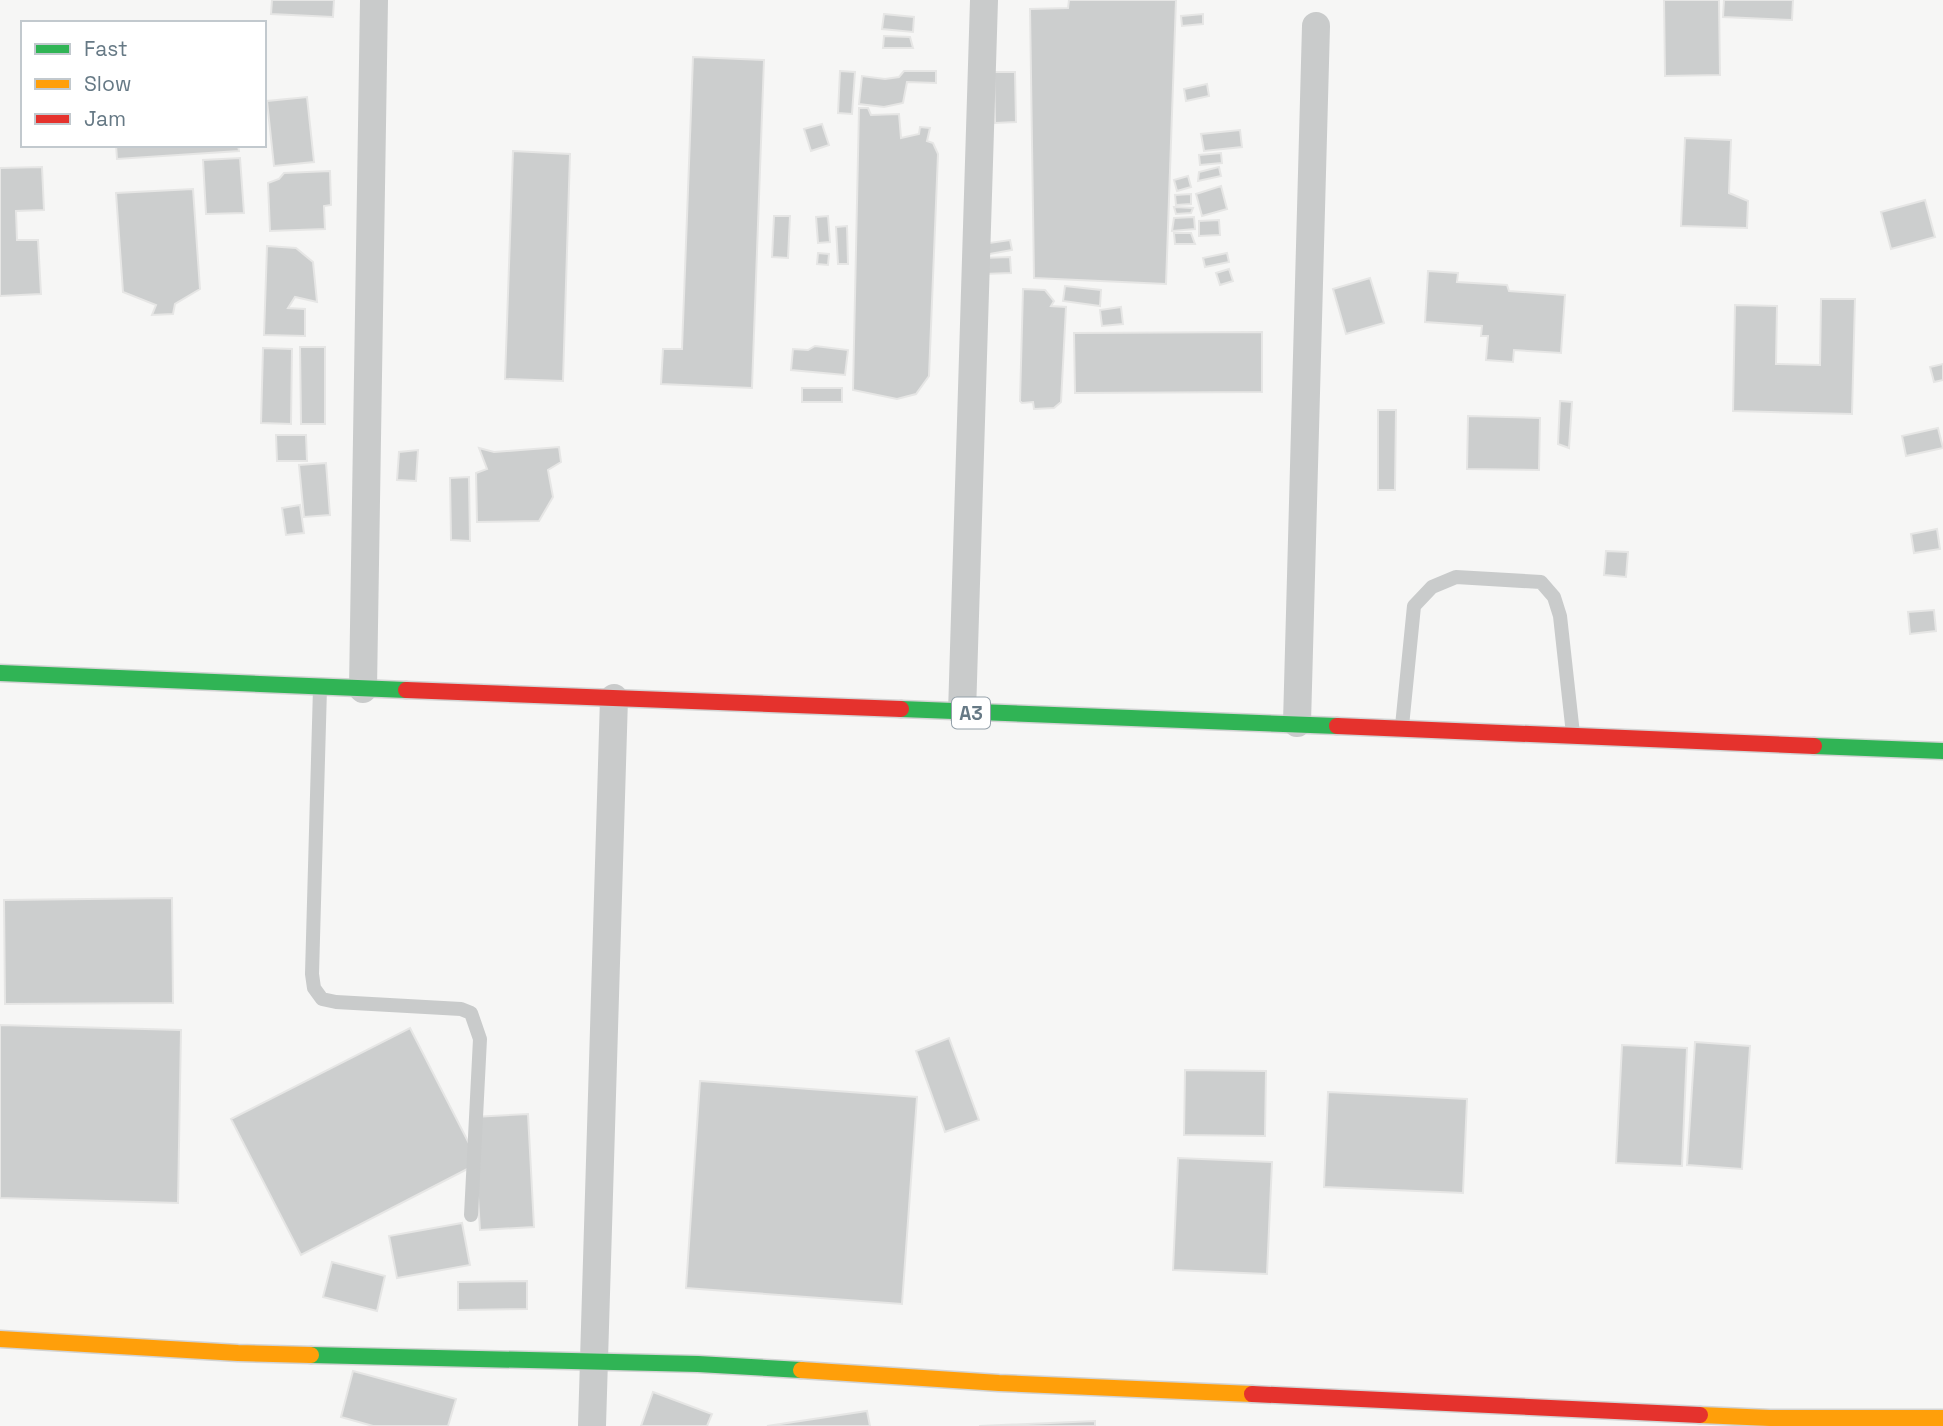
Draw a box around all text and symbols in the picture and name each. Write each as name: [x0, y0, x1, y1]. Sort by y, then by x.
legend: [21, 21, 266, 147]
text: Fast: [84, 35, 128, 62]
text: Slow: [84, 70, 132, 97]
text: Jam: [84, 105, 126, 132]
road number: A3: [952, 698, 990, 728]

